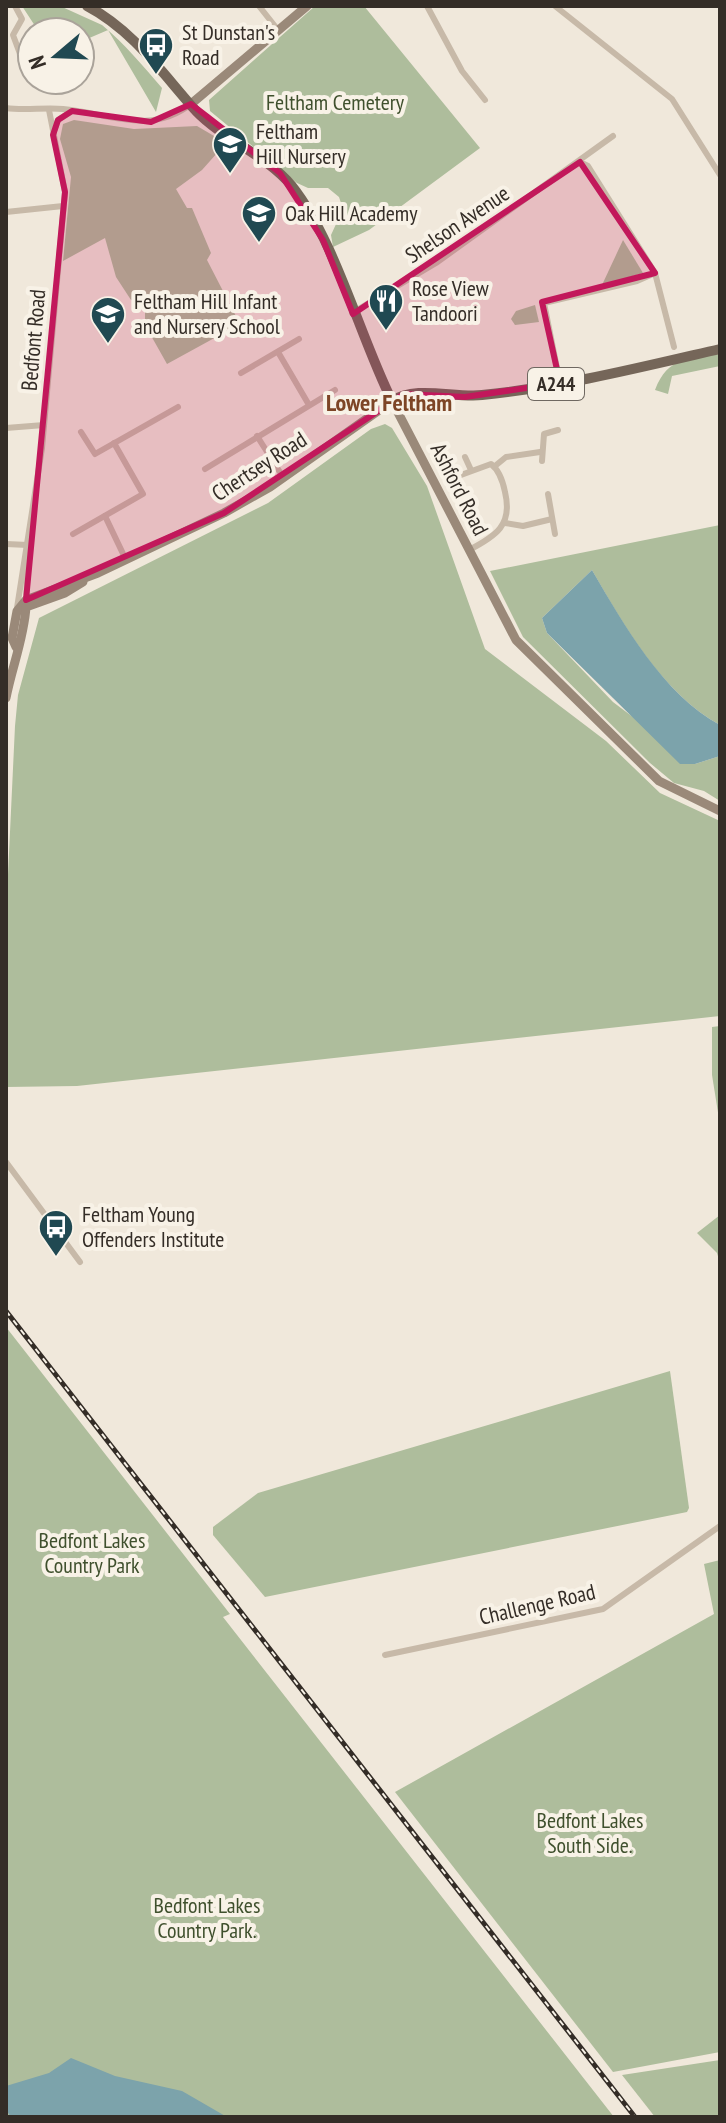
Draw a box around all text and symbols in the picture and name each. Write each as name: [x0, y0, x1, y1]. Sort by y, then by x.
north arrow: [16, 16, 96, 96]
place label: St Dunstan's Road: [182, 18, 275, 71]
bus stop icon: St Dunstan's Road: [137, 26, 175, 76]
text: N: [22, 52, 52, 73]
park label: Feltham Cemetery: [266, 88, 405, 116]
place label: Feltham Hill Nursery: [256, 117, 346, 170]
school or university icon: Feltham Hill Nursery: [211, 125, 249, 175]
street label: Shelson Avenue: [400, 179, 514, 269]
school or university icon: Oak Hill Academy: [240, 194, 278, 244]
place label: Oak Hill Academy: [285, 199, 418, 227]
place label: Rose View Tandoori: [412, 274, 489, 327]
restaurant icon: Rose View Tandoori: [367, 282, 405, 332]
place label: Feltham Hill Infant and Nursery School: [134, 287, 281, 340]
street label: Bedfont Road: [15, 288, 51, 392]
school or university icon: Feltham Hill Infant and Nursery School: [89, 295, 127, 345]
road number: A244: [528, 368, 584, 400]
district label: Lower Feltham: [326, 387, 452, 418]
street label: Chertsey Road: [206, 425, 312, 507]
street label: Ashford Road: [425, 438, 495, 540]
place label: Feltham Young Offenders Institute: [82, 1200, 224, 1253]
bus stop icon: Feltham Young Offenders Institute: [37, 1208, 75, 1258]
park label: Bedfont Lakes Country Park: [39, 1526, 145, 1579]
street label: Challenge Road: [476, 1577, 598, 1631]
park label: Bedfont Lakes South Side.: [537, 1806, 643, 1859]
park label: Bedfont Lakes Country Park.: [154, 1891, 260, 1944]

